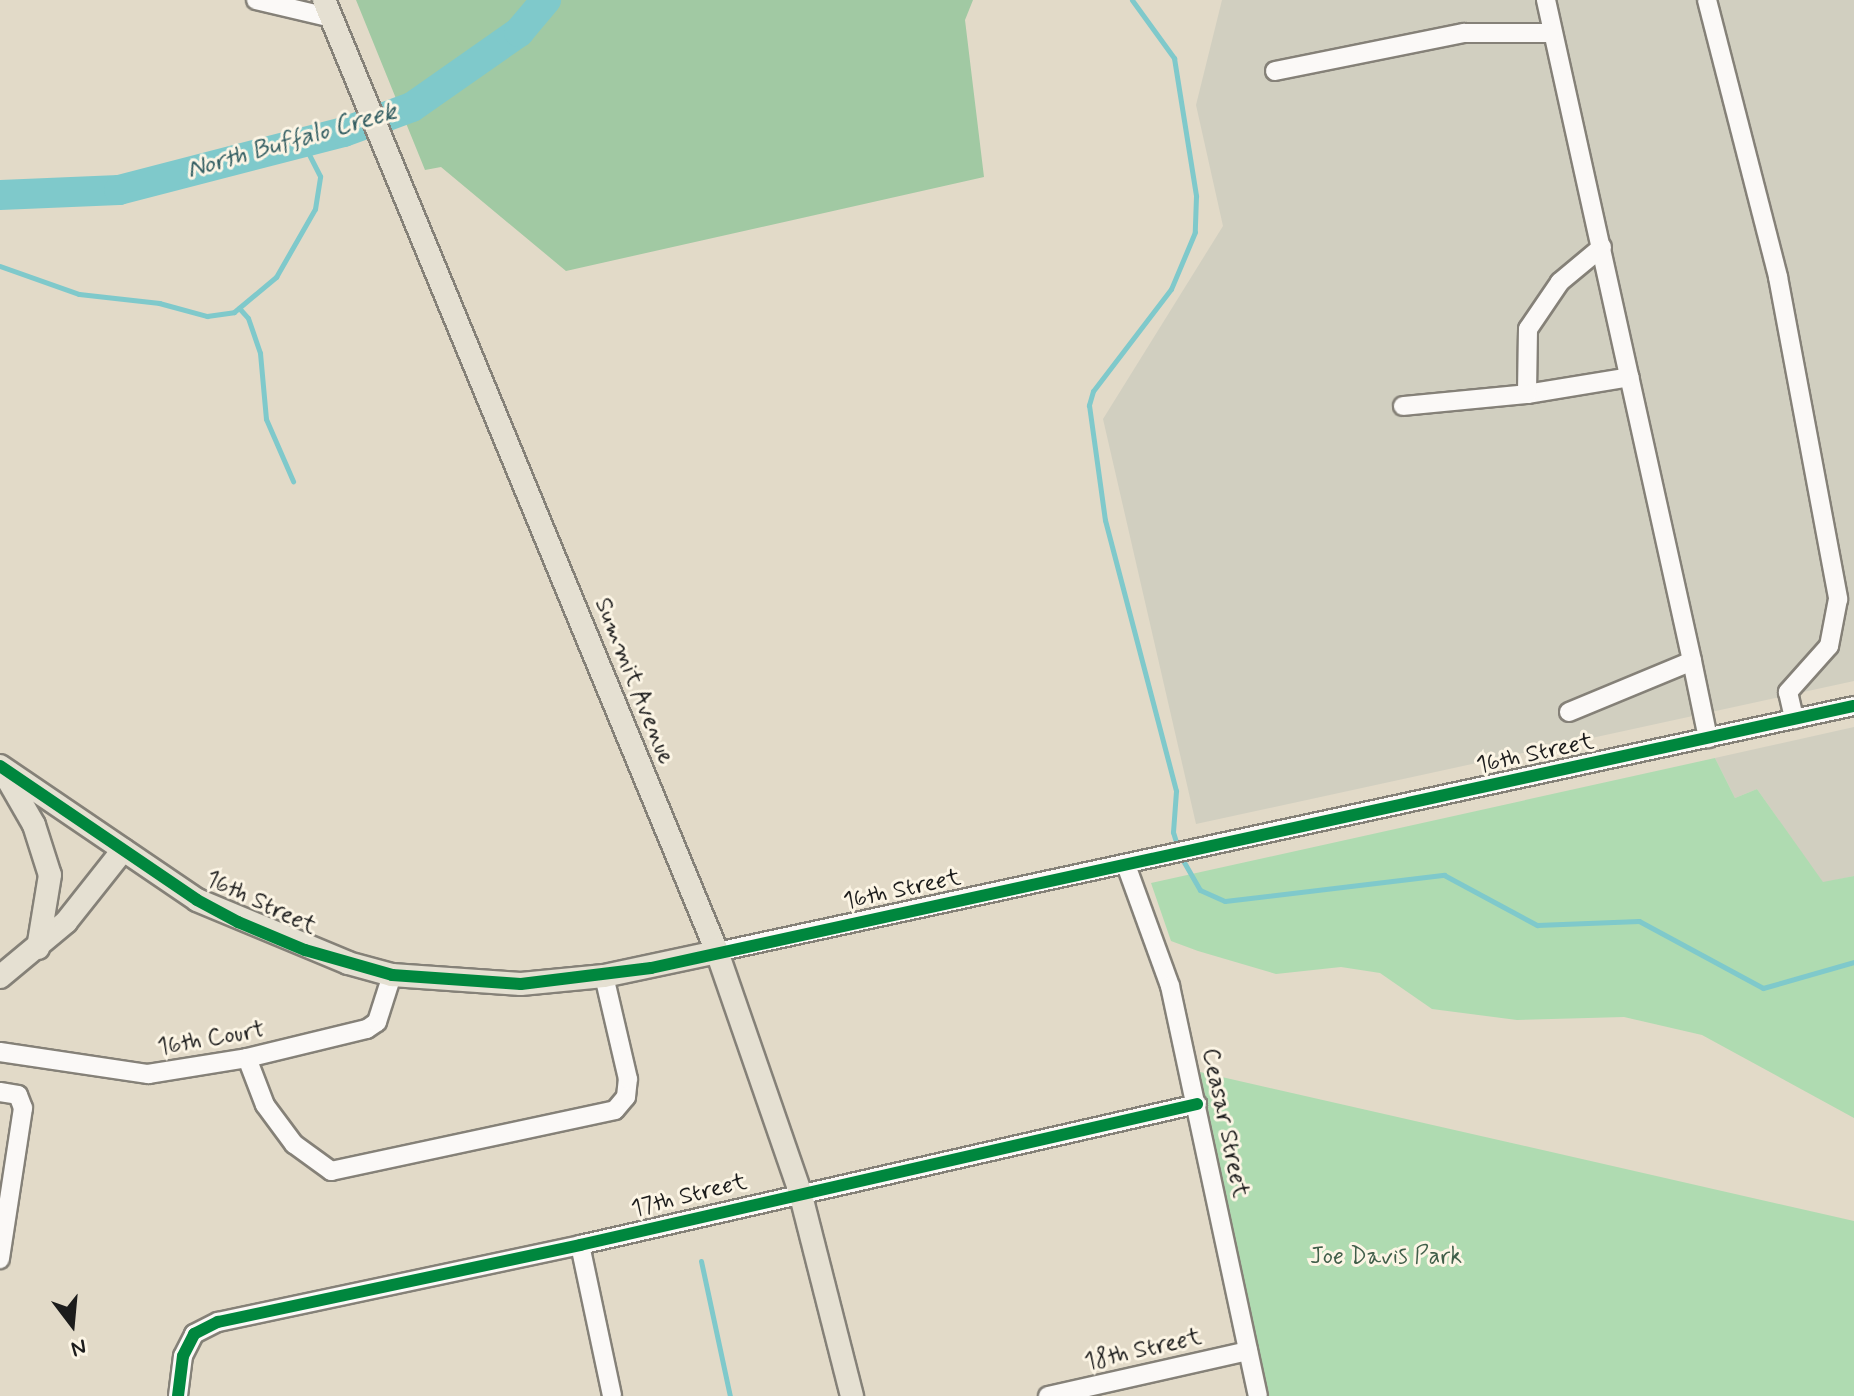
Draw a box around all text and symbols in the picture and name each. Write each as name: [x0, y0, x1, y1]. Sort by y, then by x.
water label: North Buffalo Creek: [183, 97, 401, 187]
street label: Summit Avenue: [588, 595, 680, 767]
street label: 16th Street: [1474, 727, 1596, 781]
street label: 16th Street: [841, 863, 963, 917]
street label: 16th Street: [201, 865, 321, 941]
street label: 16th Court: [155, 1015, 267, 1063]
street label: Ceasar Street: [1195, 1046, 1255, 1200]
street label: 17th Street: [628, 1168, 750, 1224]
park label: Joe Davis Park: [1311, 1243, 1461, 1271]
north arrow: [32, 1284, 112, 1364]
street label: 18th Street: [1082, 1323, 1204, 1377]
text: N: [68, 1332, 90, 1363]

